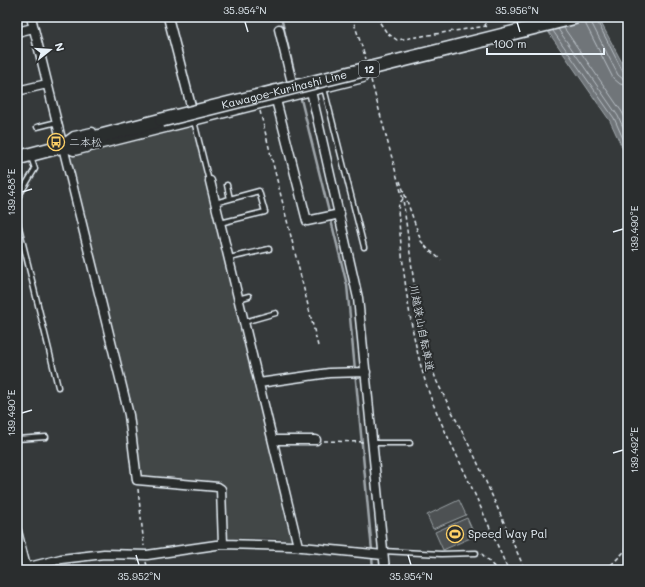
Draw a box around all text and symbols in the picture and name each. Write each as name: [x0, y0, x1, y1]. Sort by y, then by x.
text: 35.954°N: [223, 3, 267, 17]
text: 35.956°N: [495, 3, 539, 17]
north arrow: [30, 30, 70, 70]
scale bar: [487, 30, 604, 56]
text: 100 m: [493, 35, 527, 51]
text: N: [52, 41, 68, 53]
road number: 12: [359, 61, 379, 77]
street label: Kawagoe-Kurihashi Line: [220, 66, 349, 112]
bus stop icon: 二本松: [46, 132, 66, 152]
place label: 二本松: [69, 134, 102, 149]
text: 139.488°E: [4, 168, 18, 215]
text: 139.490°E: [627, 205, 641, 252]
street label: 川越狭山自転車道: [407, 283, 438, 373]
text: 139.490°E: [4, 389, 18, 436]
text: 139.492°E: [627, 427, 641, 473]
sports icon: Speed Way Pal: [445, 524, 465, 544]
place label: Speed Way Pal: [468, 526, 547, 541]
text: 35.952°N: [117, 569, 161, 583]
text: 35.954°N: [389, 569, 433, 583]

